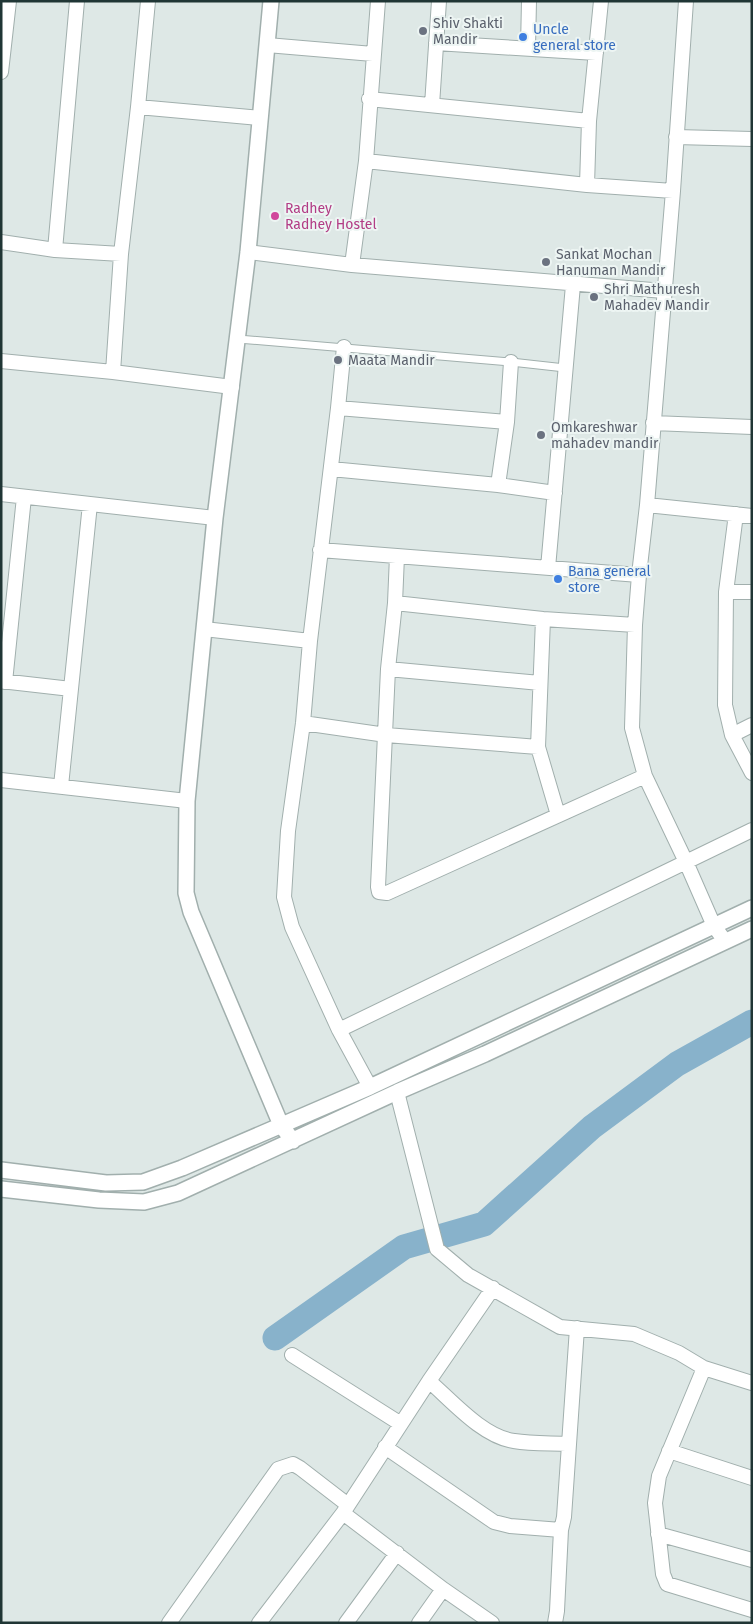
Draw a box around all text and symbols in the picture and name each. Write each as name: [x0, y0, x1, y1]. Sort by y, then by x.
place label: Shiv Shakti Mandir: [433, 15, 503, 48]
place label: Uncle general store: [533, 21, 616, 54]
marker: Shiv Shakti Mandir: [417, 25, 429, 37]
marker: Uncle general store: [517, 31, 529, 43]
place label: Radhey Radhey Hostel: [285, 200, 377, 233]
marker: Radhey Radhey Hostel: [269, 210, 281, 222]
place label: Sankat Mochan Hanuman Mandir: [556, 246, 666, 279]
marker: Sankat Mochan Hanuman Mandir: [540, 256, 552, 268]
place label: Shri Mathuresh Mahadev Mandir: [604, 281, 710, 314]
marker: Shri Mathuresh Mahadev Mandir: [588, 291, 600, 303]
place label: Maata Mandir: [348, 352, 435, 369]
marker: Maata Mandir: [332, 354, 344, 366]
place label: Omkareshwar mahadev mandir: [551, 419, 659, 452]
marker: Omkareshwar mahadev mandir: [535, 429, 547, 441]
place label: Bana general store: [568, 563, 651, 596]
marker: Bana general store: [552, 573, 564, 585]

